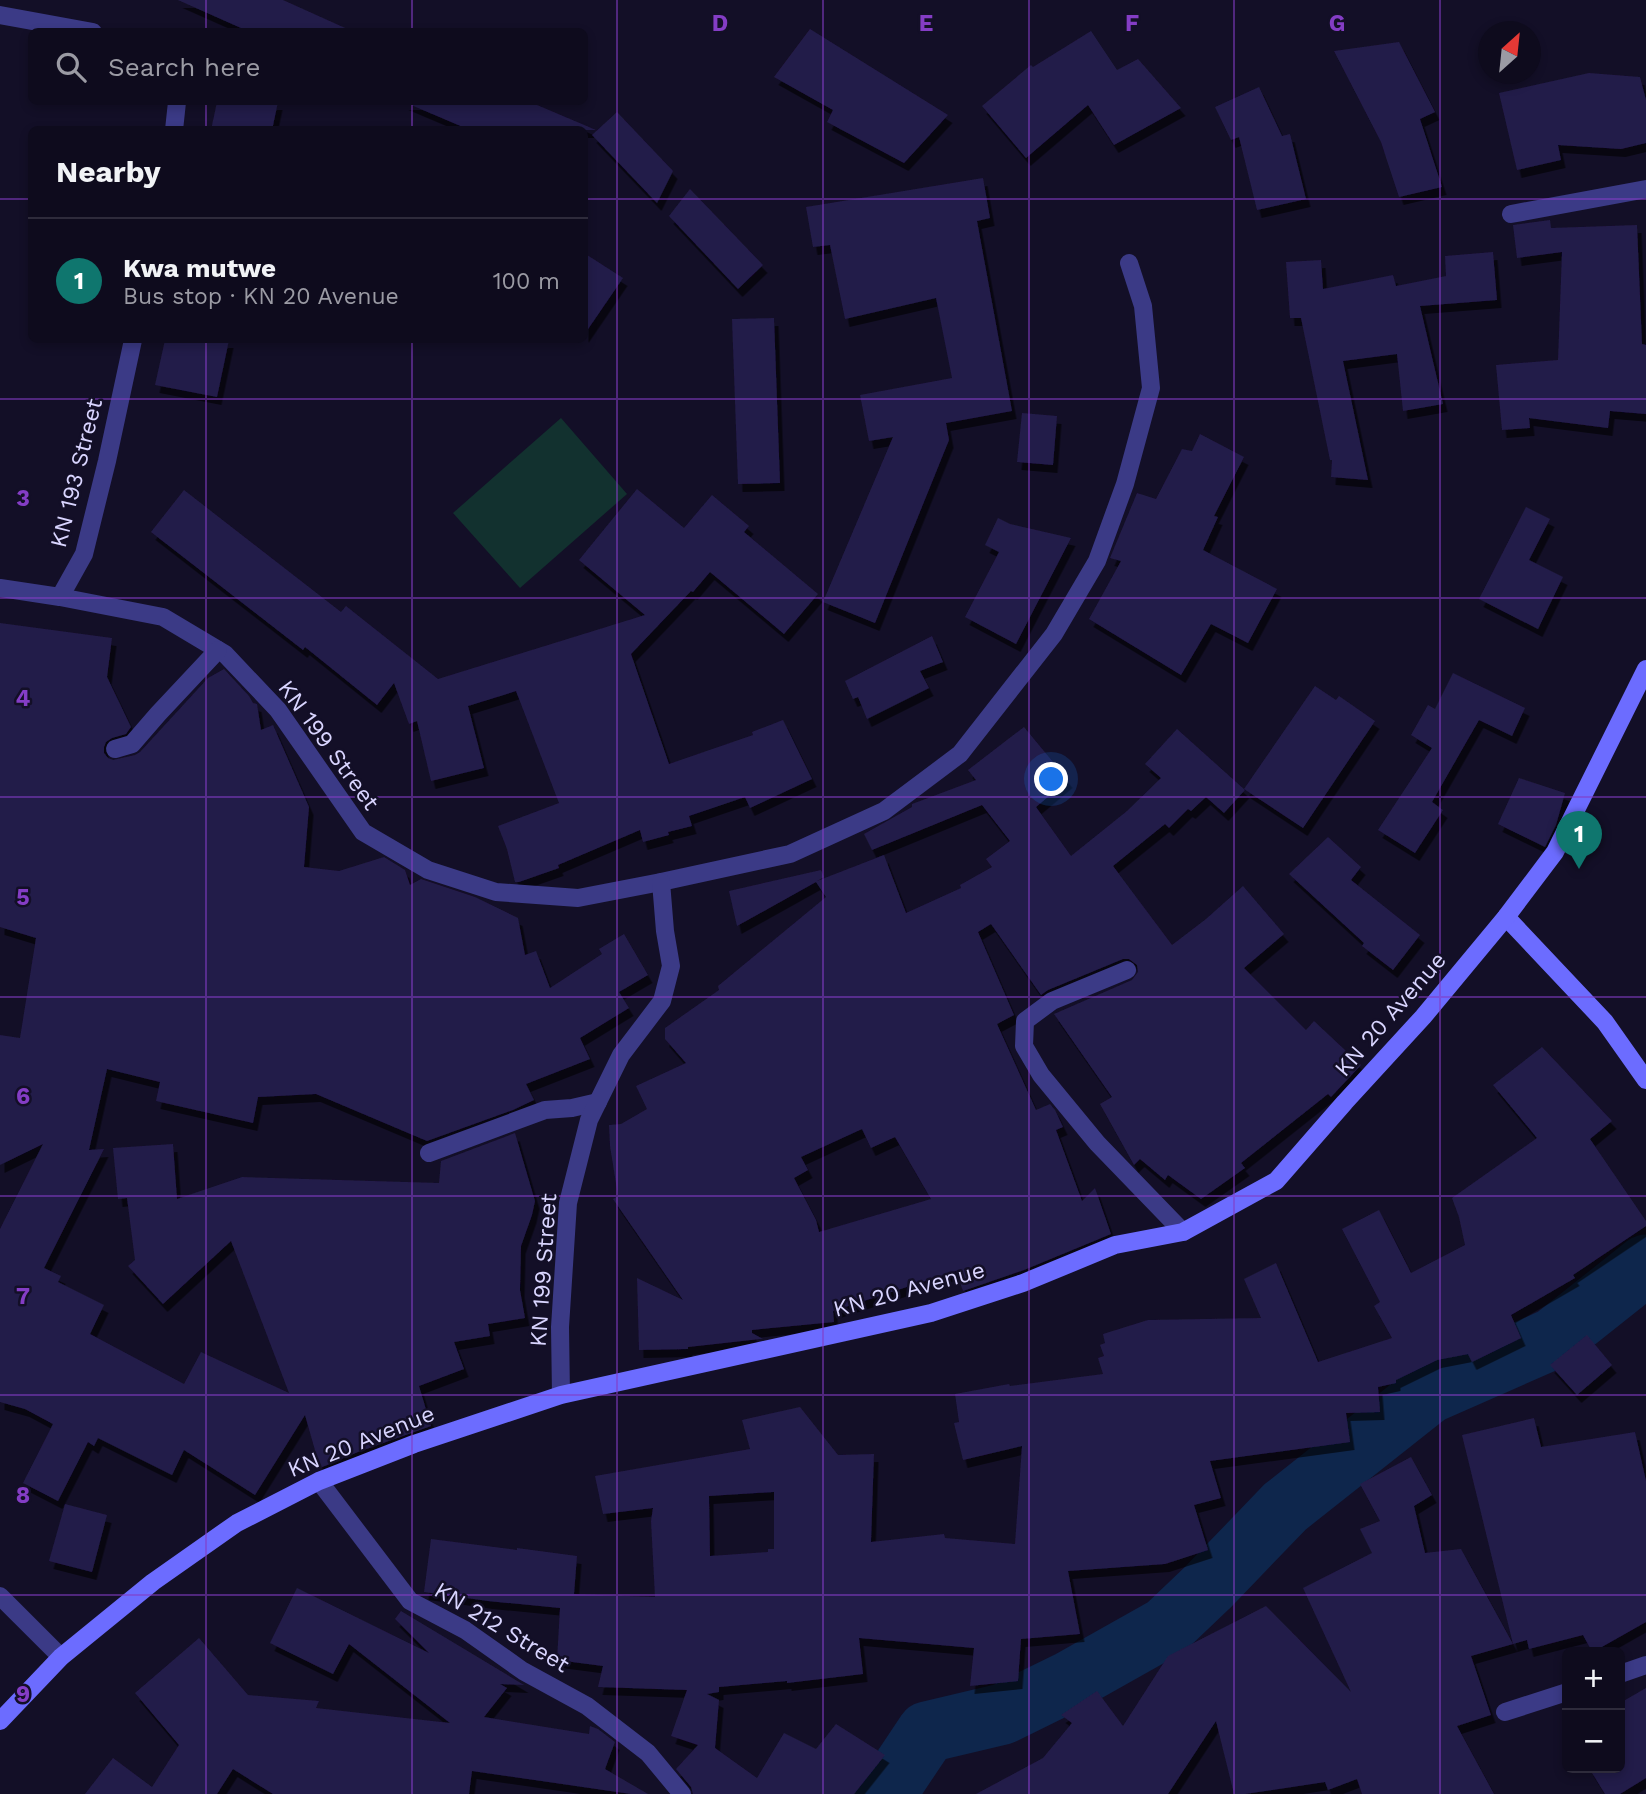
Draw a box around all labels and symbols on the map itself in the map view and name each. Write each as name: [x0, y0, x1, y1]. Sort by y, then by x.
text: D: [712, 10, 728, 37]
text: E: [919, 10, 933, 37]
text: F: [1125, 10, 1139, 37]
text: G: [1329, 10, 1345, 37]
north arrow: [1478, 21, 1541, 84]
street label: KN 193 Street: [45, 396, 108, 550]
text: 3: [16, 485, 30, 512]
street label: KN 199 Street: [272, 675, 385, 816]
text: 4: [16, 685, 31, 712]
your location: [1034, 762, 1068, 796]
pin: 1: [1556, 811, 1602, 869]
text: 5: [16, 884, 30, 911]
street label: KN 20 Avenue: [1329, 947, 1452, 1082]
text: 6: [16, 1083, 30, 1110]
street label: KN 199 Street: [525, 1192, 562, 1348]
street label: KN 20 Avenue: [830, 1256, 988, 1323]
text: 7: [16, 1283, 30, 1310]
street label: KN 20 Avenue: [284, 1400, 438, 1483]
text: 8: [16, 1482, 30, 1509]
street label: KN 212 Street: [429, 1577, 574, 1679]
text: 9: [16, 1681, 30, 1708]

